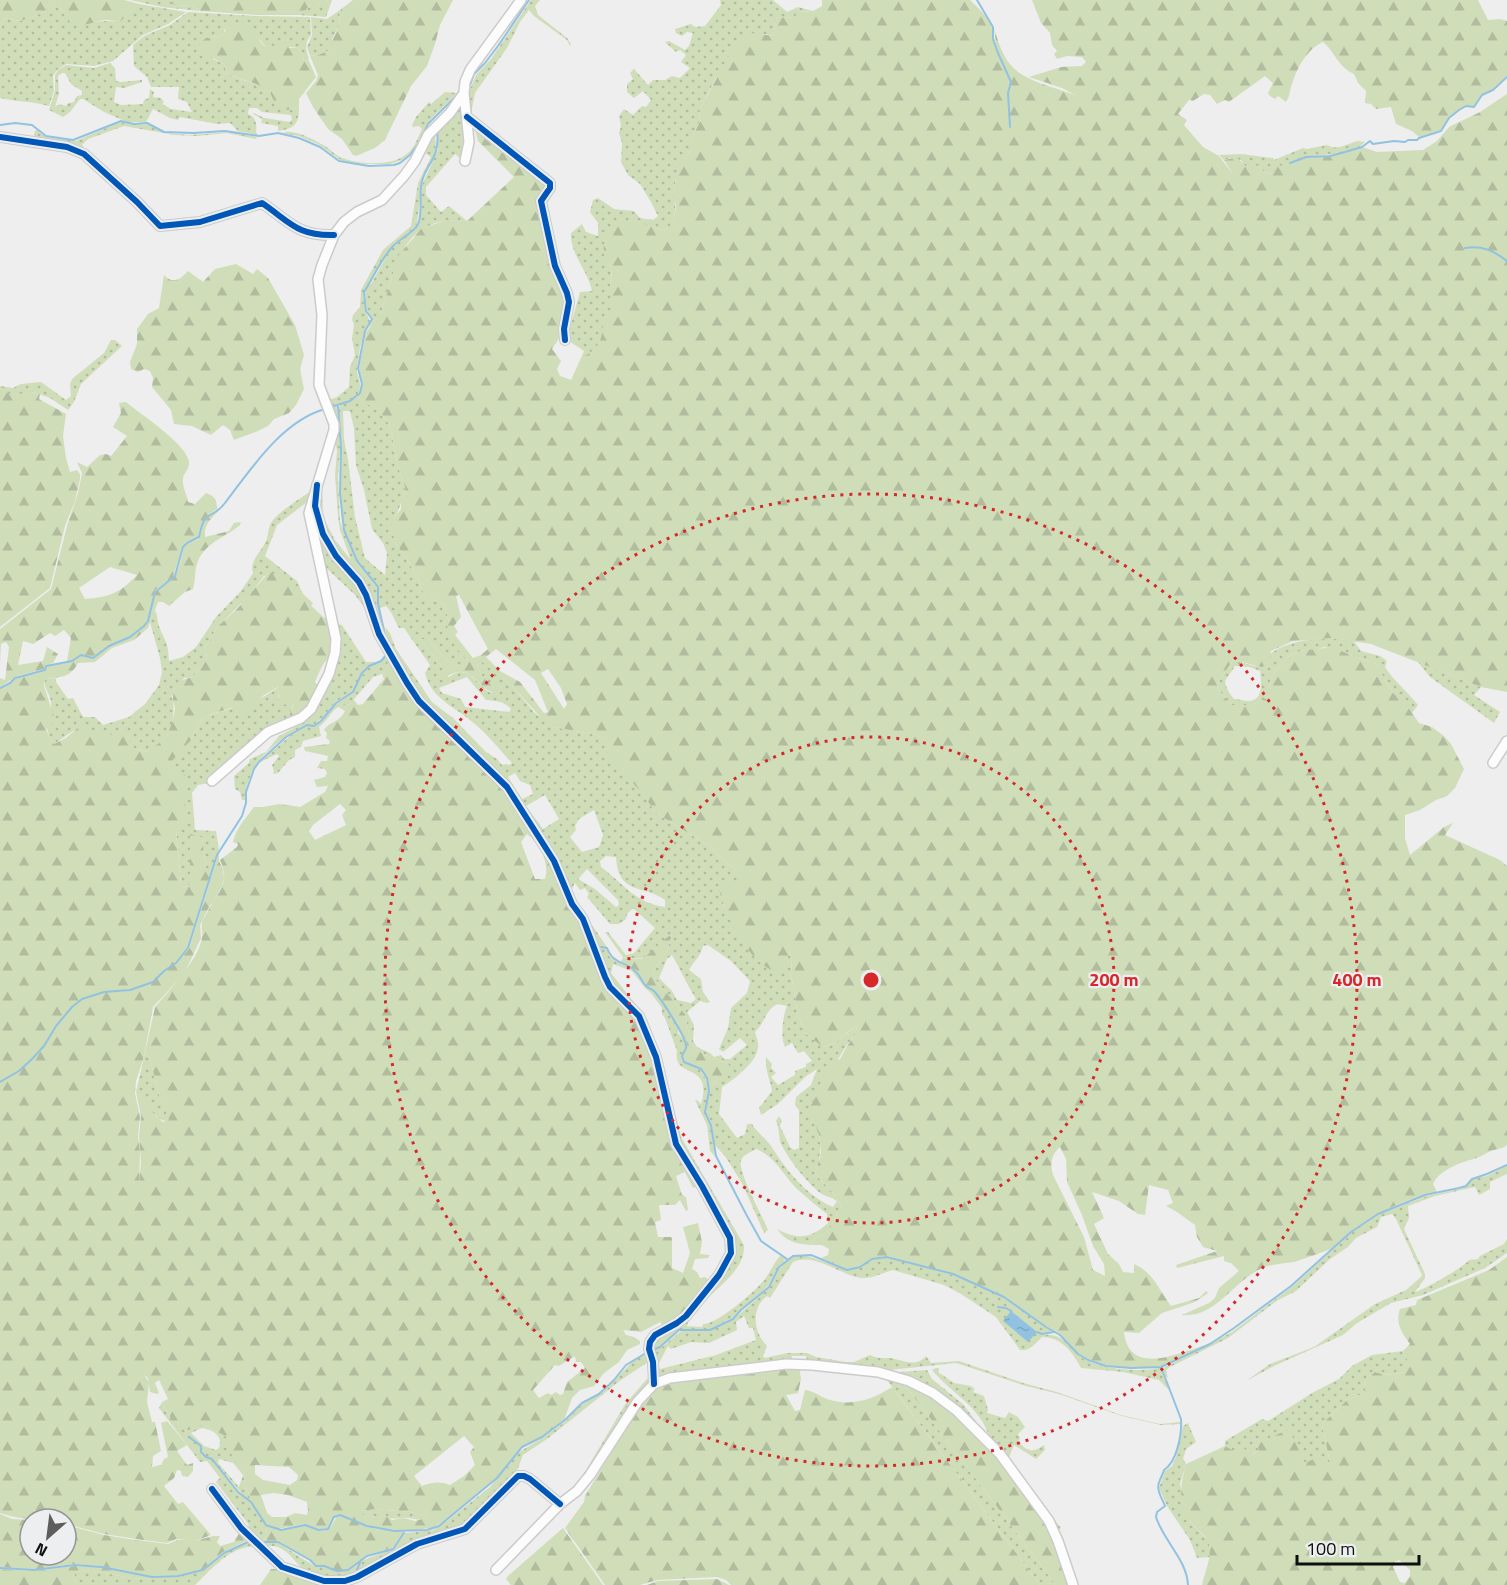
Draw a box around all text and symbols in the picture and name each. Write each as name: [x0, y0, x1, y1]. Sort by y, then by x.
text: 200 m: [1089, 966, 1139, 993]
text: 400 m: [1332, 966, 1382, 993]
centre of rings: [861, 970, 881, 990]
north arrow: [18, 1507, 78, 1567]
scale bar: [1297, 1528, 1418, 1566]
text: 100 m: [1306, 1535, 1355, 1562]
text: N: [30, 1537, 51, 1563]

